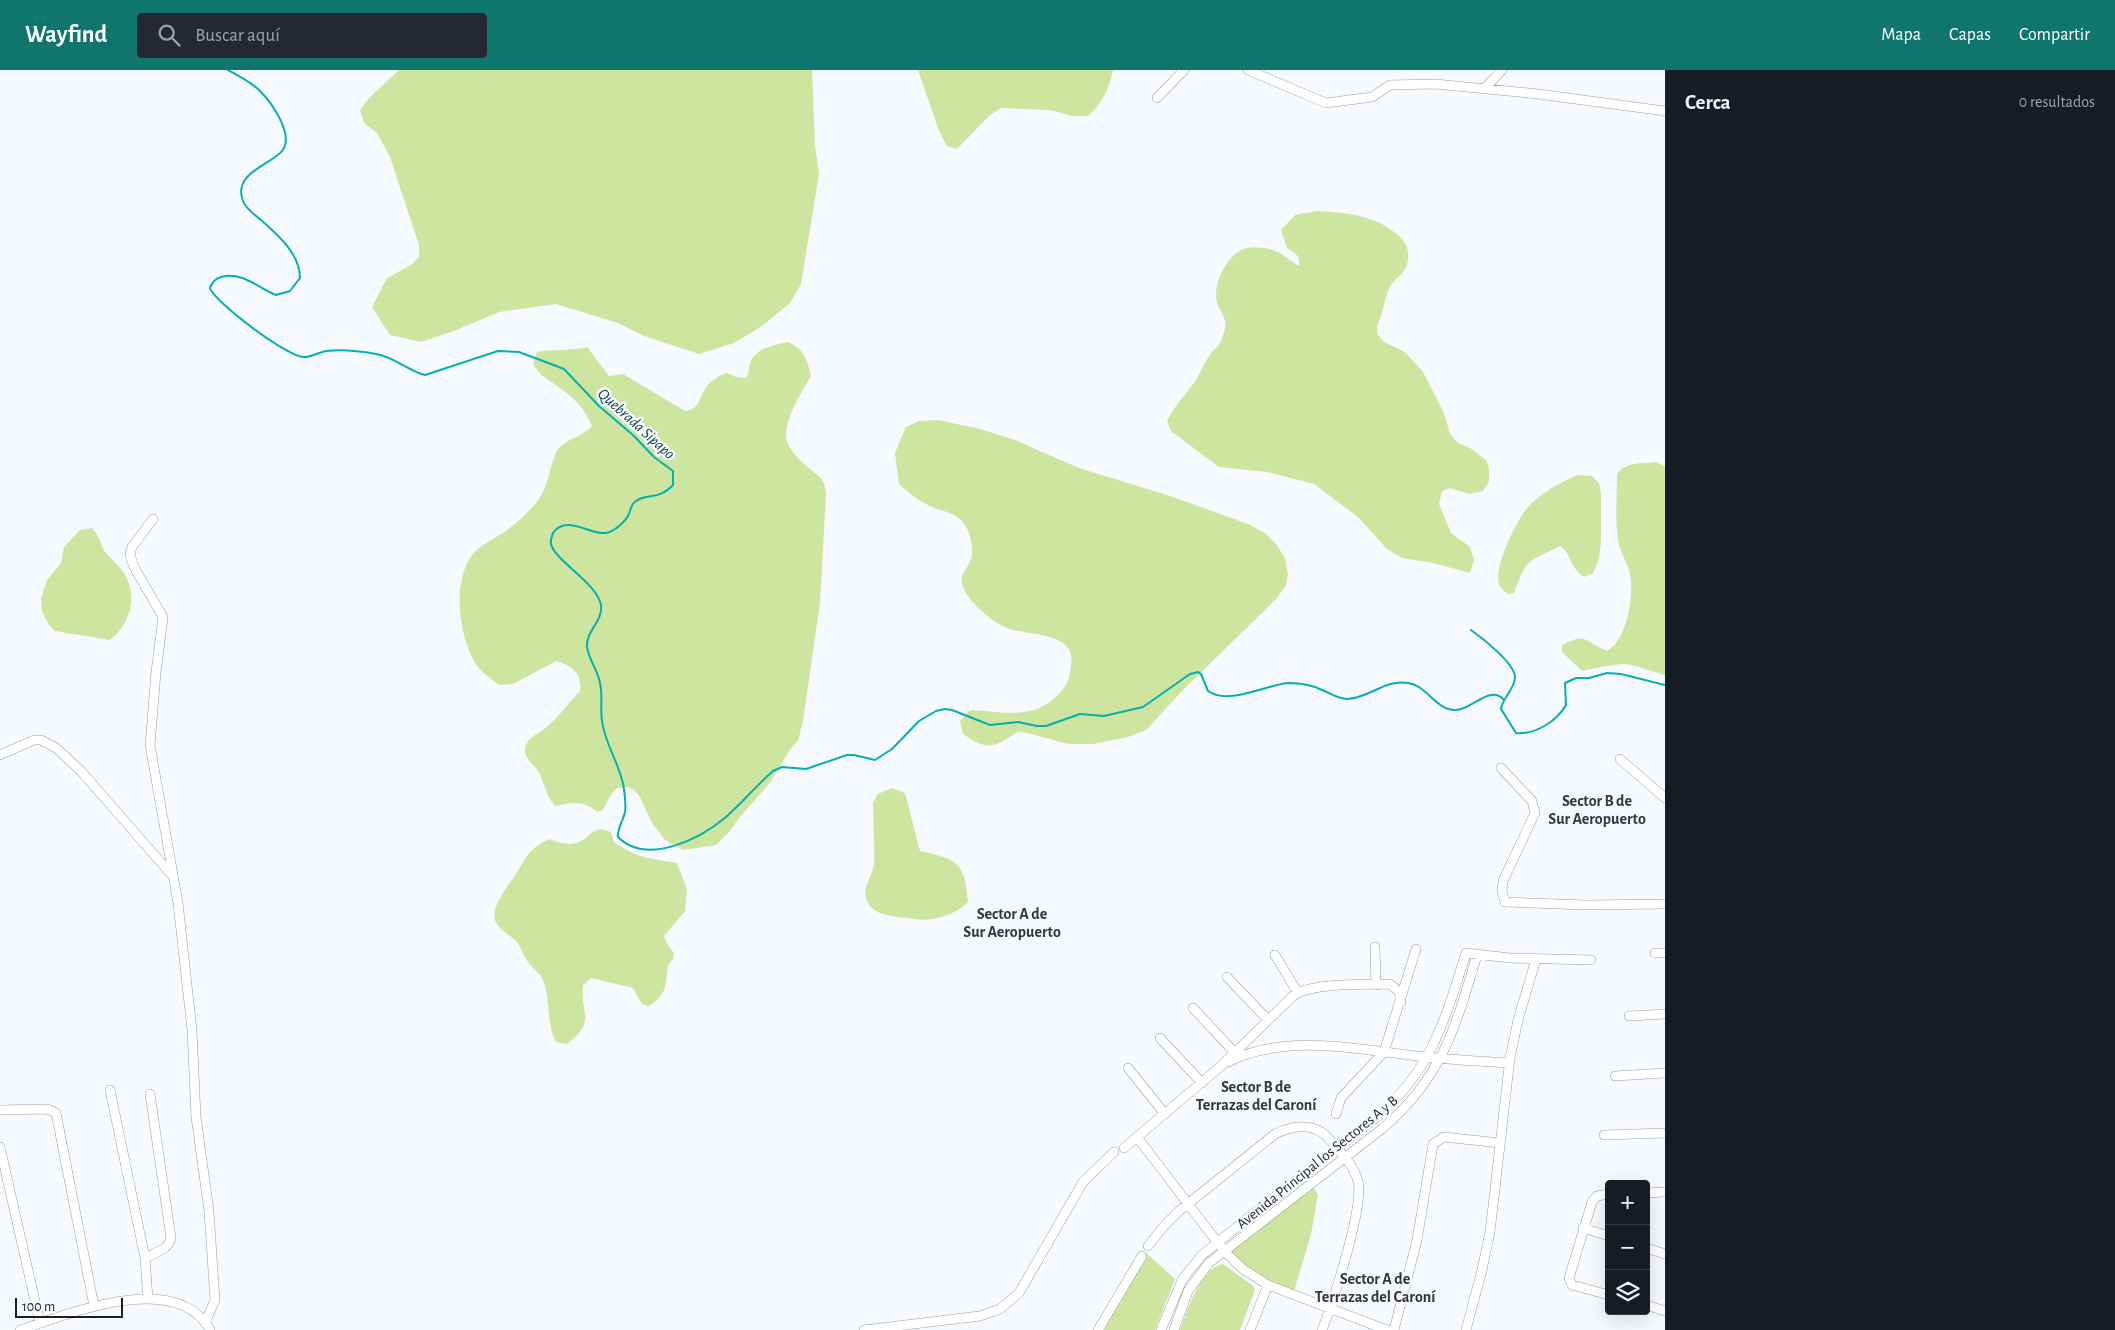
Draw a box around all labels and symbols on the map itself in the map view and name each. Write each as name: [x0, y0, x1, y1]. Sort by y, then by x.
water label: Quebrada Sipapo: [594, 385, 678, 463]
district label: Sector B de Sur Aeropuerto: [1548, 793, 1646, 827]
district label: Sector A de Sur Aeropuerto: [963, 906, 1061, 940]
district label: Sector B de Terrazas del Caroní: [1196, 1079, 1317, 1113]
street label: Avenida Principal los Sectores A y B: [1234, 1093, 1401, 1232]
district label: Sector A de Terrazas del Caroní: [1315, 1271, 1436, 1305]
scale bar: [15, 1295, 122, 1318]

